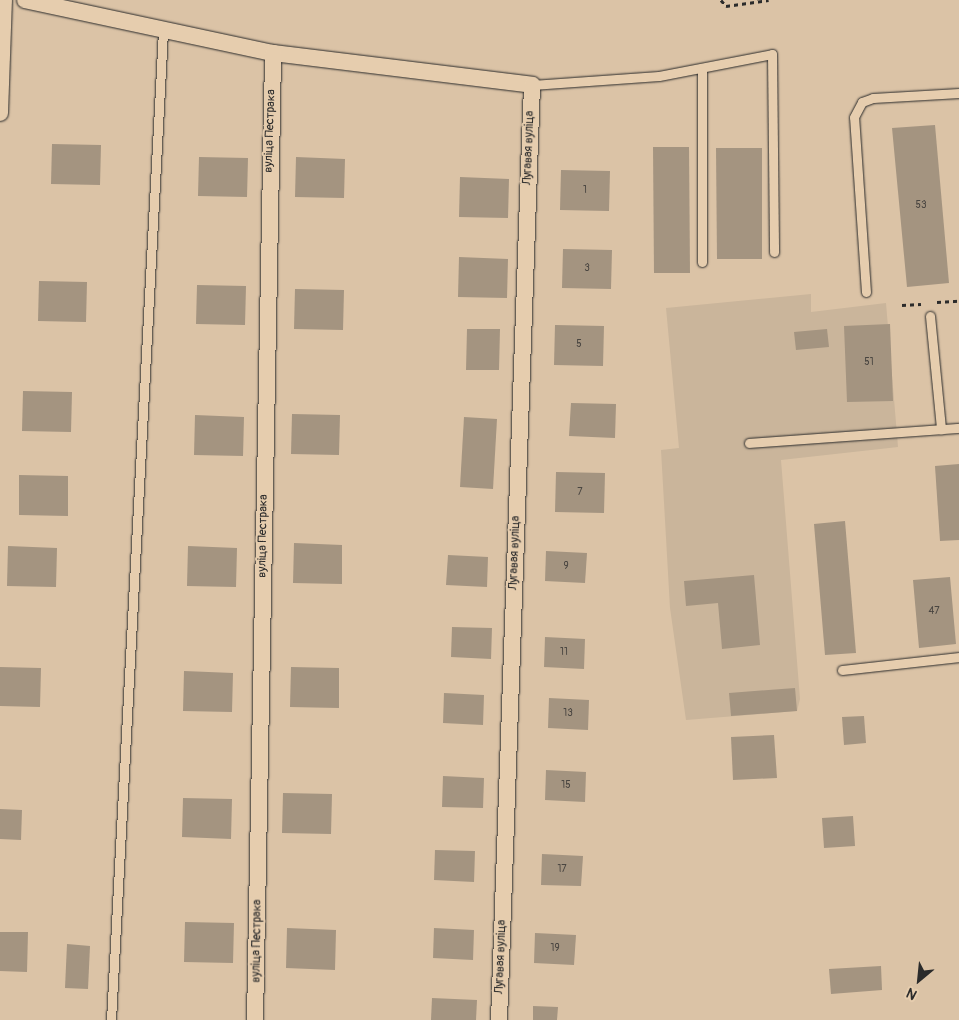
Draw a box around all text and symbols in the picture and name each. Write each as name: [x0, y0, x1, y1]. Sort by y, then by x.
street label: вуліца Пестрака: [261, 89, 279, 173]
street label: Лугавая вуліца: [521, 111, 537, 185]
house number: 1: [583, 185, 587, 197]
house number: 53: [916, 200, 926, 212]
house number: 3: [584, 263, 590, 275]
house number: 5: [576, 339, 582, 351]
house number: 51: [864, 357, 874, 369]
house number: 7: [577, 487, 583, 499]
street label: вуліца Пестрака: [255, 494, 271, 578]
street label: Лугавая вуліца: [507, 516, 523, 590]
house number: 9: [563, 561, 569, 573]
house number: 47: [928, 606, 940, 618]
house number: 11: [560, 647, 568, 659]
house number: 13: [563, 708, 573, 720]
house number: 15: [561, 780, 571, 792]
house number: 17: [557, 864, 567, 876]
street label: вуліца Пестрака: [249, 899, 265, 983]
street label: Лугавая вуліца: [493, 920, 509, 994]
house number: 19: [550, 943, 560, 955]
north arrow: [894, 955, 944, 1005]
text: N: [904, 984, 920, 1003]

